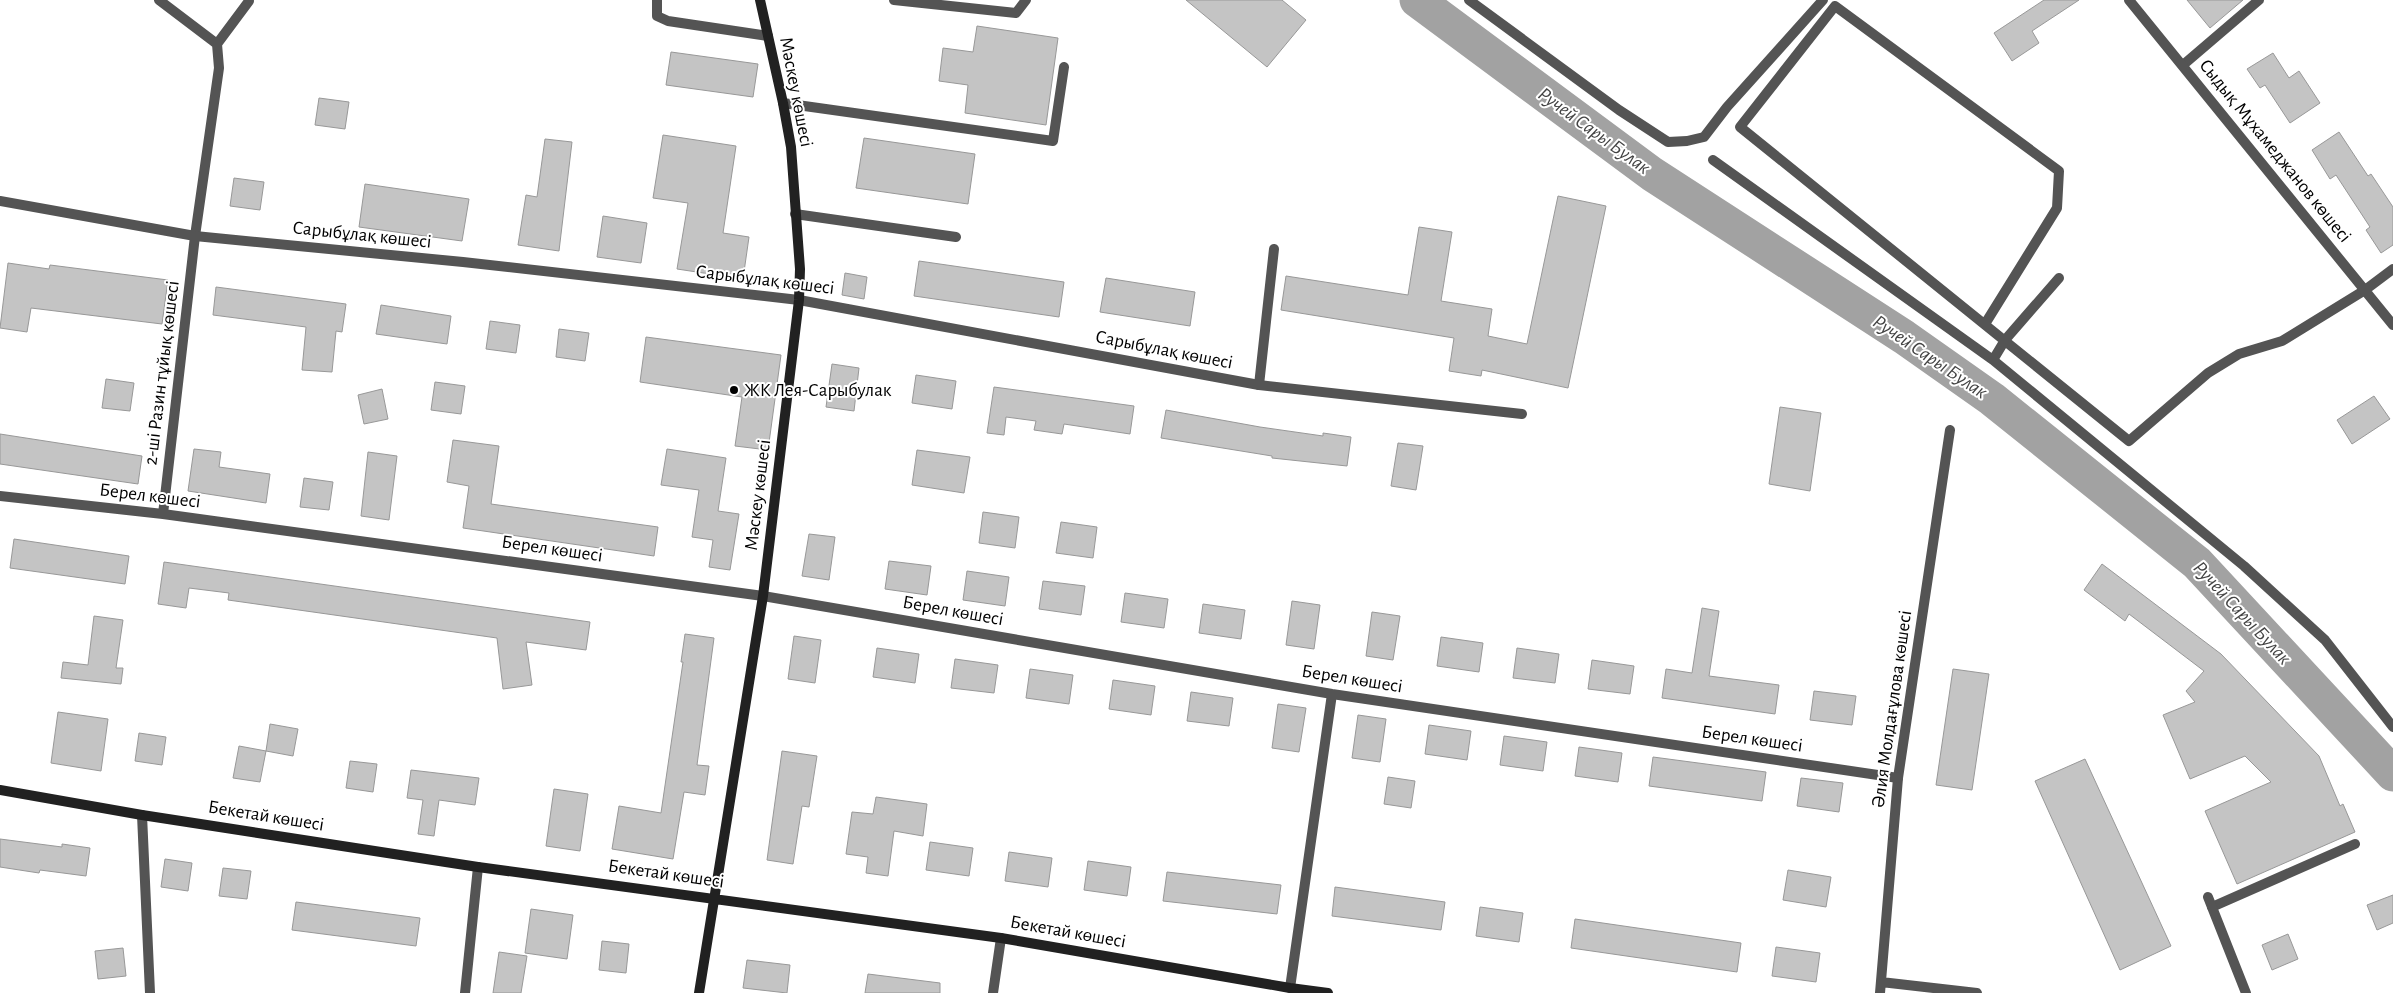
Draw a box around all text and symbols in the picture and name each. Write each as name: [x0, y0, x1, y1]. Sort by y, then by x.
street label: Мәскеу көшесі: [776, 35, 816, 149]
street label: Сыдық Мұхамеджанов көшесі: [2195, 56, 2355, 246]
water label: Ручей Сары Булак: [1534, 84, 1654, 179]
street label: Сарыбұлақ көшесі: [292, 218, 432, 252]
street label: Сарыбұлақ көшесі: [695, 262, 835, 298]
street label: 2-ші Разин тұйық көшесі: [141, 280, 183, 466]
water label: Ручей Сары Булак: [1869, 311, 1991, 403]
street label: Сарыбұлақ көшесі: [1094, 327, 1234, 373]
place label: ЖК Лея-Сарыбулак: [744, 381, 892, 400]
marker: ЖК Лея-Сарыбулак: [728, 384, 740, 396]
street label: Мәскеу көшесі: [742, 438, 774, 552]
street label: Берел көшесі: [98, 480, 202, 512]
street label: Берел көшесі: [500, 533, 604, 565]
water label: Ручей Сары Булак: [2189, 558, 2295, 669]
street label: Берел көшесі: [901, 593, 1005, 629]
street label: Әлия Молдағұлова көшесі: [1869, 609, 1915, 809]
street label: Берел көшесі: [1300, 662, 1404, 696]
street label: Берел көшесі: [1700, 723, 1804, 755]
street label: Бекетай көшесі: [207, 797, 325, 835]
street label: Бекетай көшесі: [607, 856, 725, 892]
street label: Бекетай көшесі: [1009, 912, 1127, 952]

